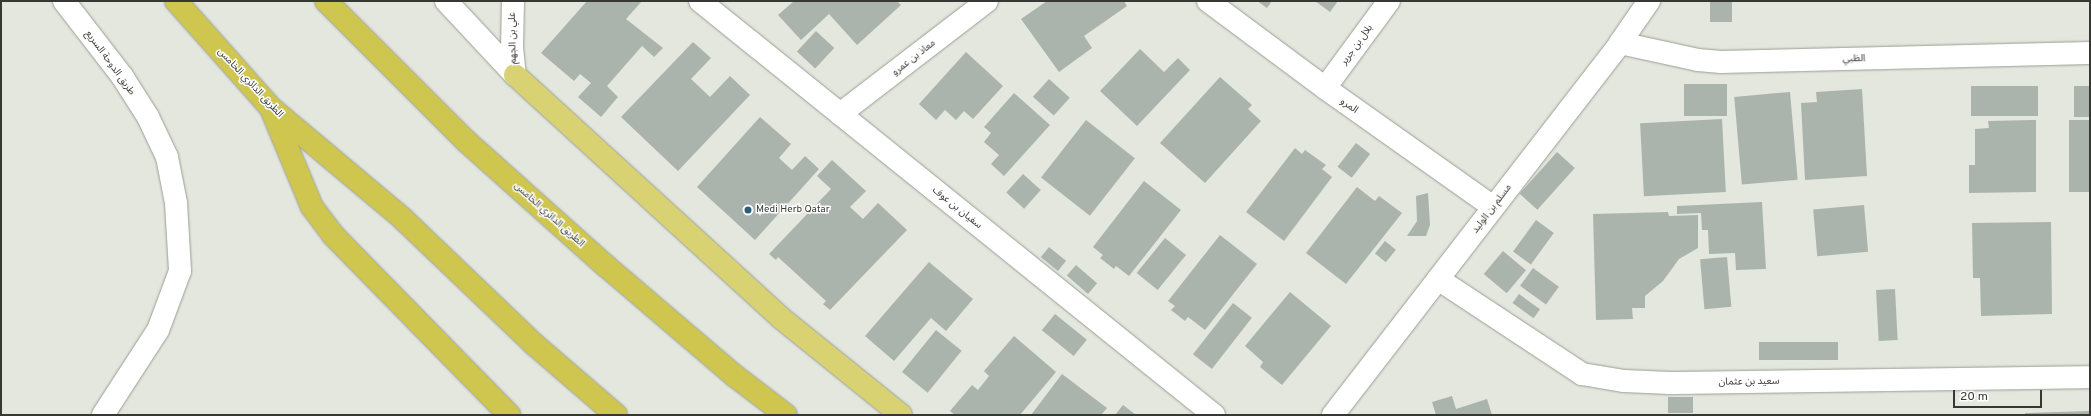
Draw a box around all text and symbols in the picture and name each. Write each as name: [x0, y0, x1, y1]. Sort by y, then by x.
street label: علي بن الجهم: [507, 12, 519, 64]
street label: بلال بن جرير: [1338, 23, 1376, 67]
street label: طريق الدوحة السريع: [82, 28, 138, 98]
street label: معاذ بن عمرو: [890, 37, 938, 79]
street label: الطريق الدائري الخامس: [215, 46, 285, 120]
street label: الظبي: [1842, 53, 1866, 65]
street label: المرو: [1338, 96, 1360, 116]
street label: الطريق الدائري الخامس: [511, 180, 587, 250]
street label: مسلم بن الوليد: [1470, 182, 1514, 236]
street label: سفيان بن عوف: [930, 184, 984, 232]
place label: Medi Herb Qatar: [756, 204, 830, 216]
marker: Medi Herb Qatar: [743, 205, 753, 215]
street label: سعيد بن عثمان: [1718, 375, 1780, 389]
scale bar: [1955, 382, 2044, 408]
text: 20 m: [1960, 389, 1988, 405]

